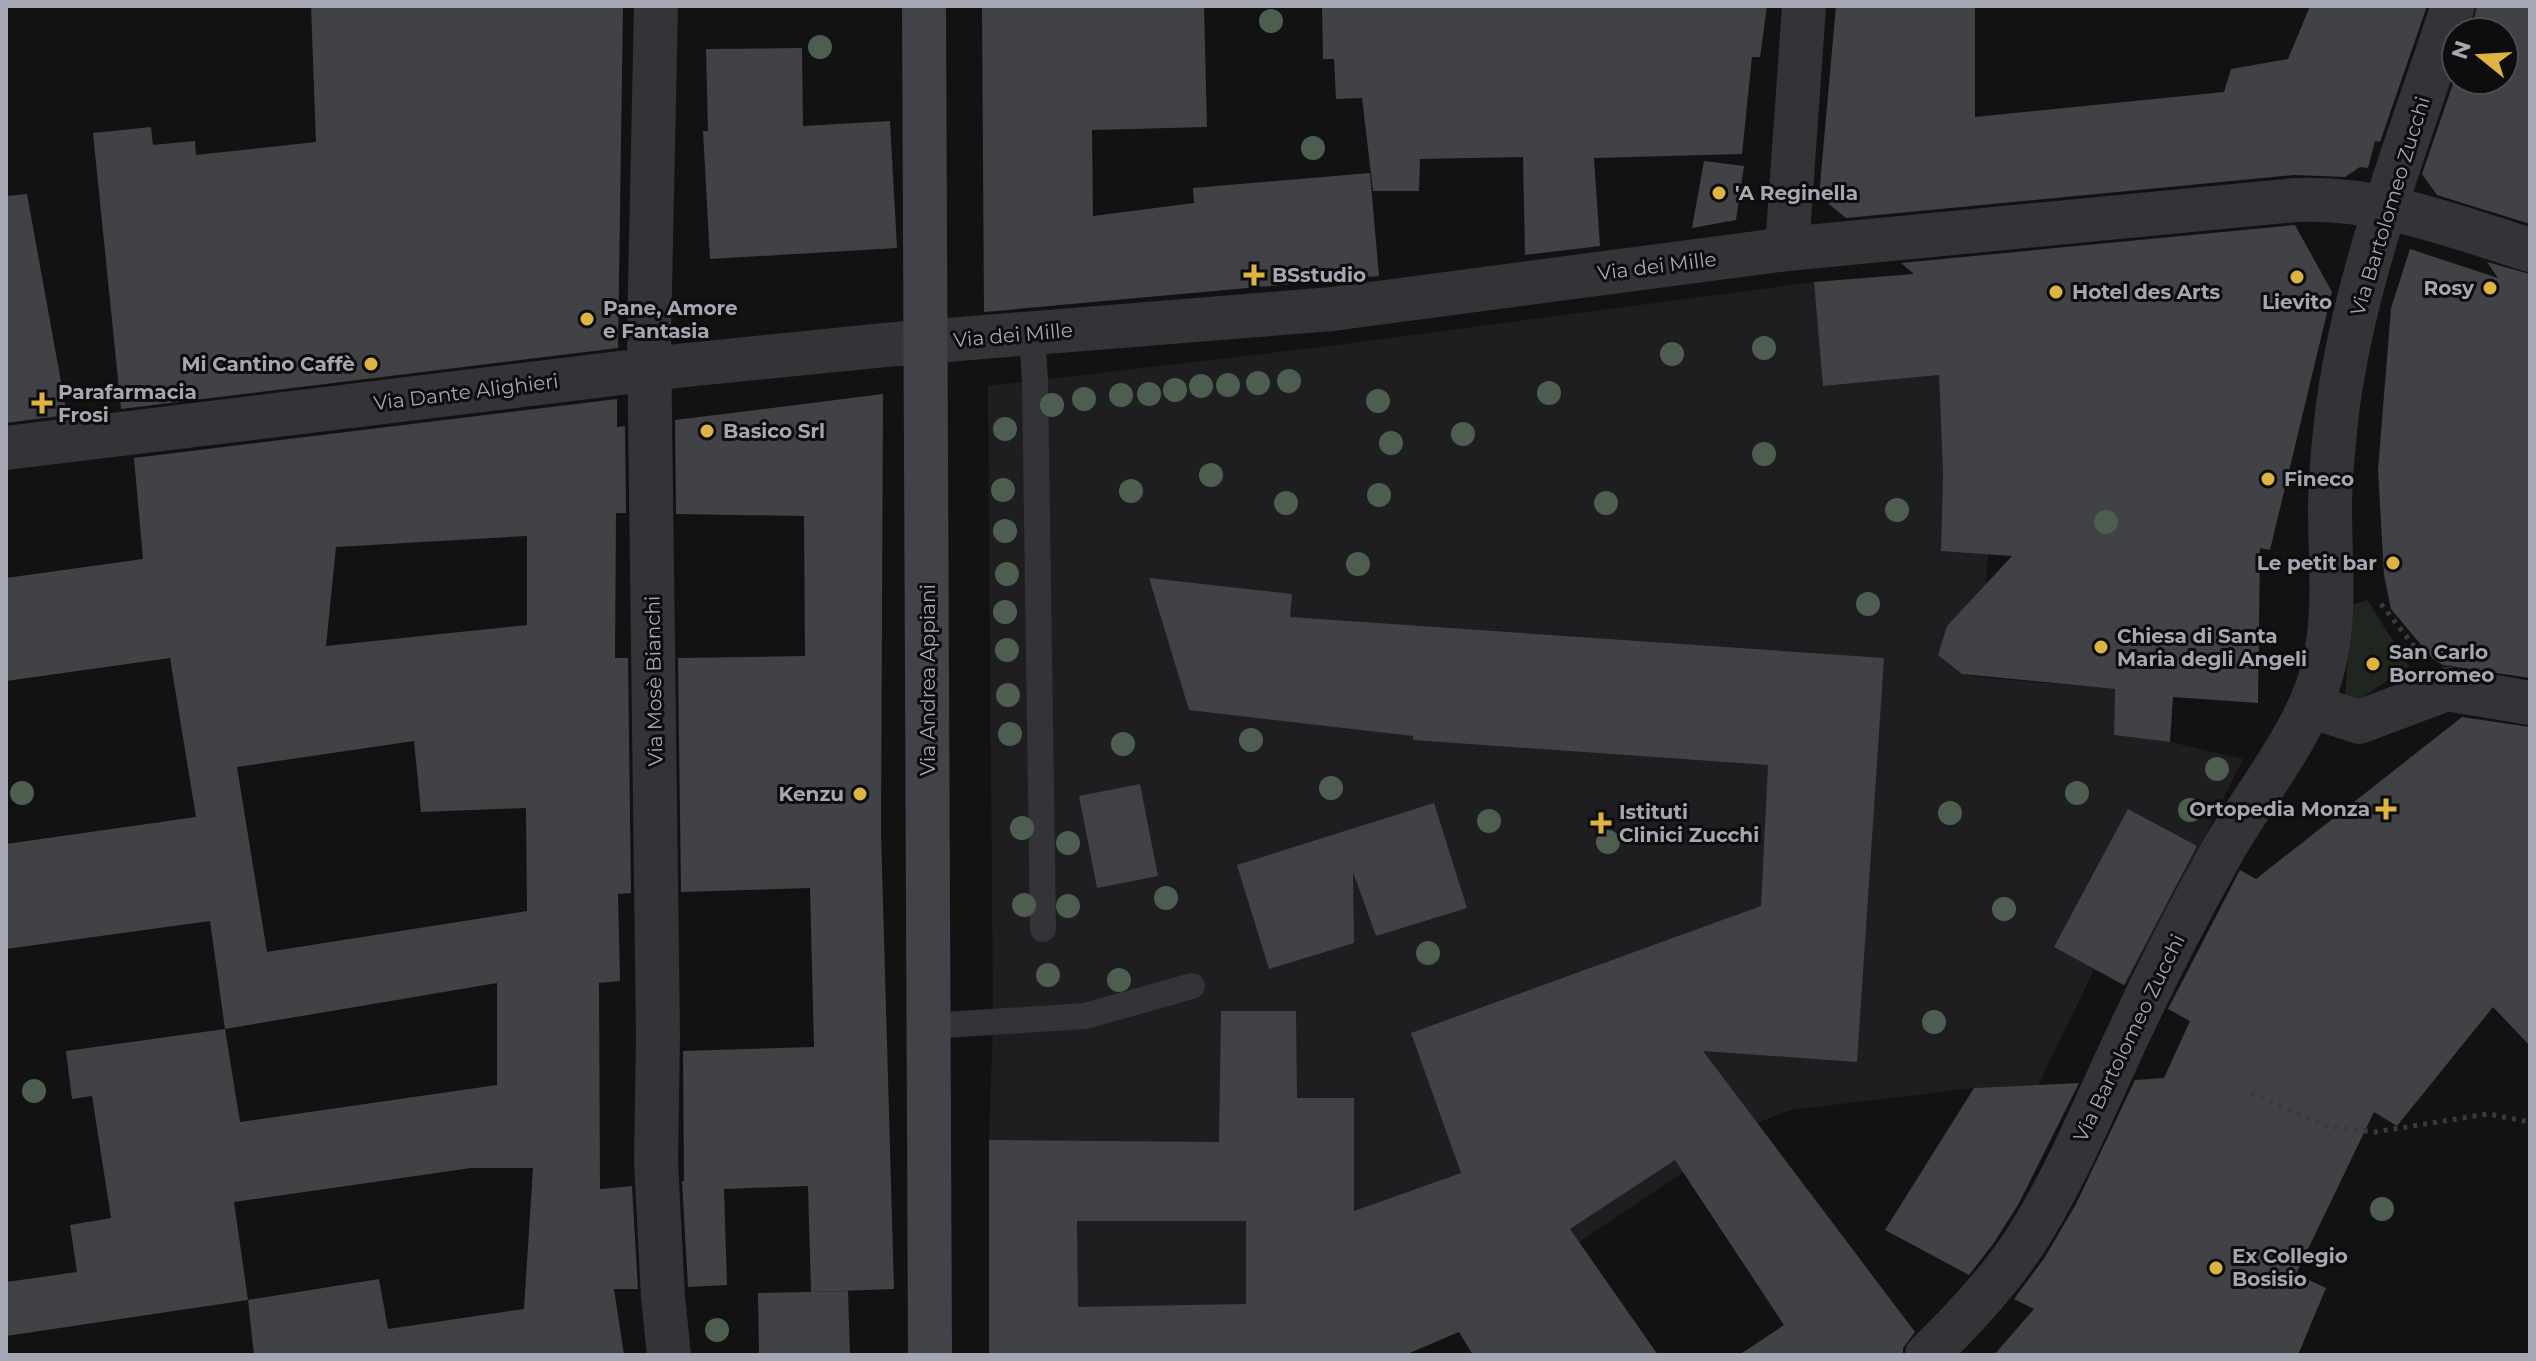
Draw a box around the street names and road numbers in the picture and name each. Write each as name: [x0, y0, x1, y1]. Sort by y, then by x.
street label: Via Bartolomeo Zucchi: [2345, 94, 2435, 318]
street label: Via dei Mille: [1596, 247, 1718, 285]
street label: Via dei Mille: [952, 318, 1074, 352]
street label: Via Dante Alighieri: [372, 369, 560, 415]
street label: Via Andrea Appiani: [916, 584, 940, 776]
street label: Via Mosè Bianchi: [641, 596, 667, 766]
street label: Via Bartolomeo Zucchi: [2068, 930, 2190, 1146]

